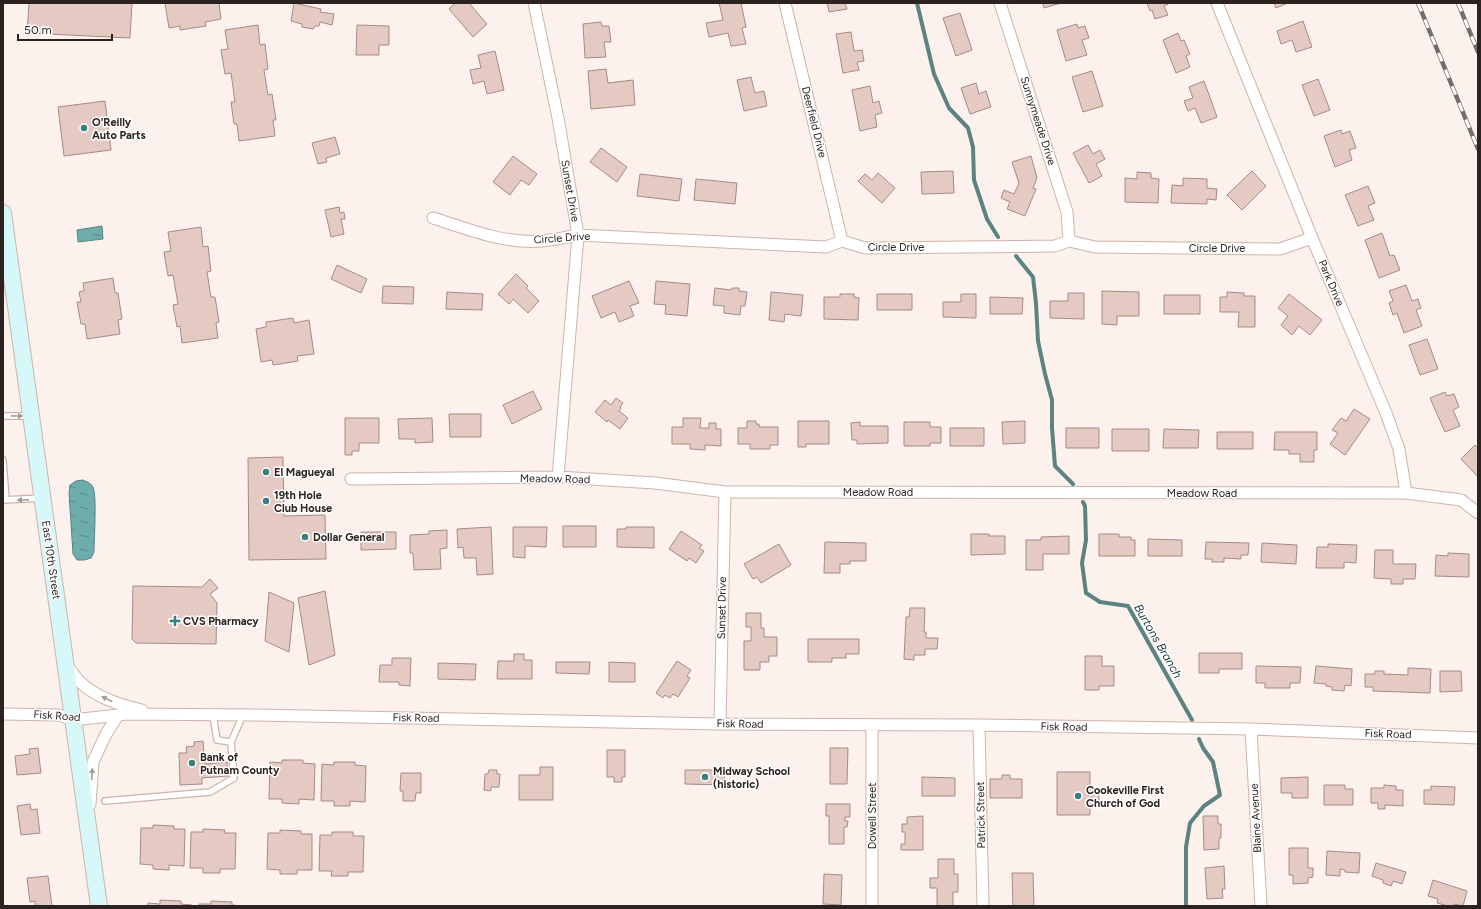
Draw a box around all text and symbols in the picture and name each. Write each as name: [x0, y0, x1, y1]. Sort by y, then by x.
scale bar: [18, 16, 112, 42]
text: 50 m: [24, 23, 52, 37]
street label: Sunnymeade Drive: [1018, 75, 1058, 167]
street label: Deerfield Drive: [799, 85, 829, 159]
place label: O'Reilly Auto Parts: [92, 116, 146, 142]
marker: O'Reilly Auto Parts: [79, 123, 89, 133]
street label: Sunset Drive: [558, 159, 582, 223]
street label: Circle Drive: [533, 230, 591, 246]
street label: Circle Drive: [868, 241, 924, 254]
street label: Circle Drive: [1189, 242, 1245, 255]
street label: Park Drive: [1315, 258, 1347, 308]
one-way arrow: [11, 413, 24, 419]
place label: El Magueyal: [274, 466, 335, 479]
marker: El Magueyal: [261, 467, 271, 477]
street label: Meadow Road: [520, 472, 590, 486]
street label: Meadow Road: [843, 486, 913, 499]
street label: Meadow Road: [1167, 487, 1237, 500]
place label: 19th Hole Club House: [274, 489, 332, 515]
one-way arrow: [17, 496, 29, 503]
marker: 19th Hole Club House: [261, 496, 271, 506]
street label: East 10th Street: [39, 520, 63, 600]
place label: Dollar General: [313, 531, 385, 544]
marker: Dollar General: [300, 532, 310, 542]
street label: Sunset Drive: [715, 577, 729, 639]
water label: Burtons Branch: [1131, 601, 1185, 681]
place label: CVS Pharmacy: [183, 615, 259, 628]
marker: CVS Pharmacy: [170, 616, 180, 626]
one-way arrow: [102, 696, 113, 702]
street label: Fisk Road: [33, 708, 81, 724]
street label: Fisk Road: [392, 711, 440, 725]
street label: Fisk Road: [716, 717, 764, 731]
street label: Fisk Road: [1040, 720, 1088, 734]
street label: Fisk Road: [1364, 727, 1412, 741]
place label: Bank of Putnam County: [200, 751, 280, 777]
marker: Bank of Putnam County: [187, 758, 197, 768]
place label: Midway School (historic): [713, 765, 790, 791]
one-way arrow: [89, 768, 96, 780]
marker: Midway School (historic): [700, 772, 710, 782]
street label: Patrick Street: [974, 781, 988, 849]
street label: Dowell Street: [866, 783, 879, 849]
street label: Blaine Avenue: [1248, 783, 1264, 853]
place label: Cookeville First Church of God: [1086, 784, 1165, 810]
marker: Cookeville First Church of God: [1073, 791, 1083, 801]

